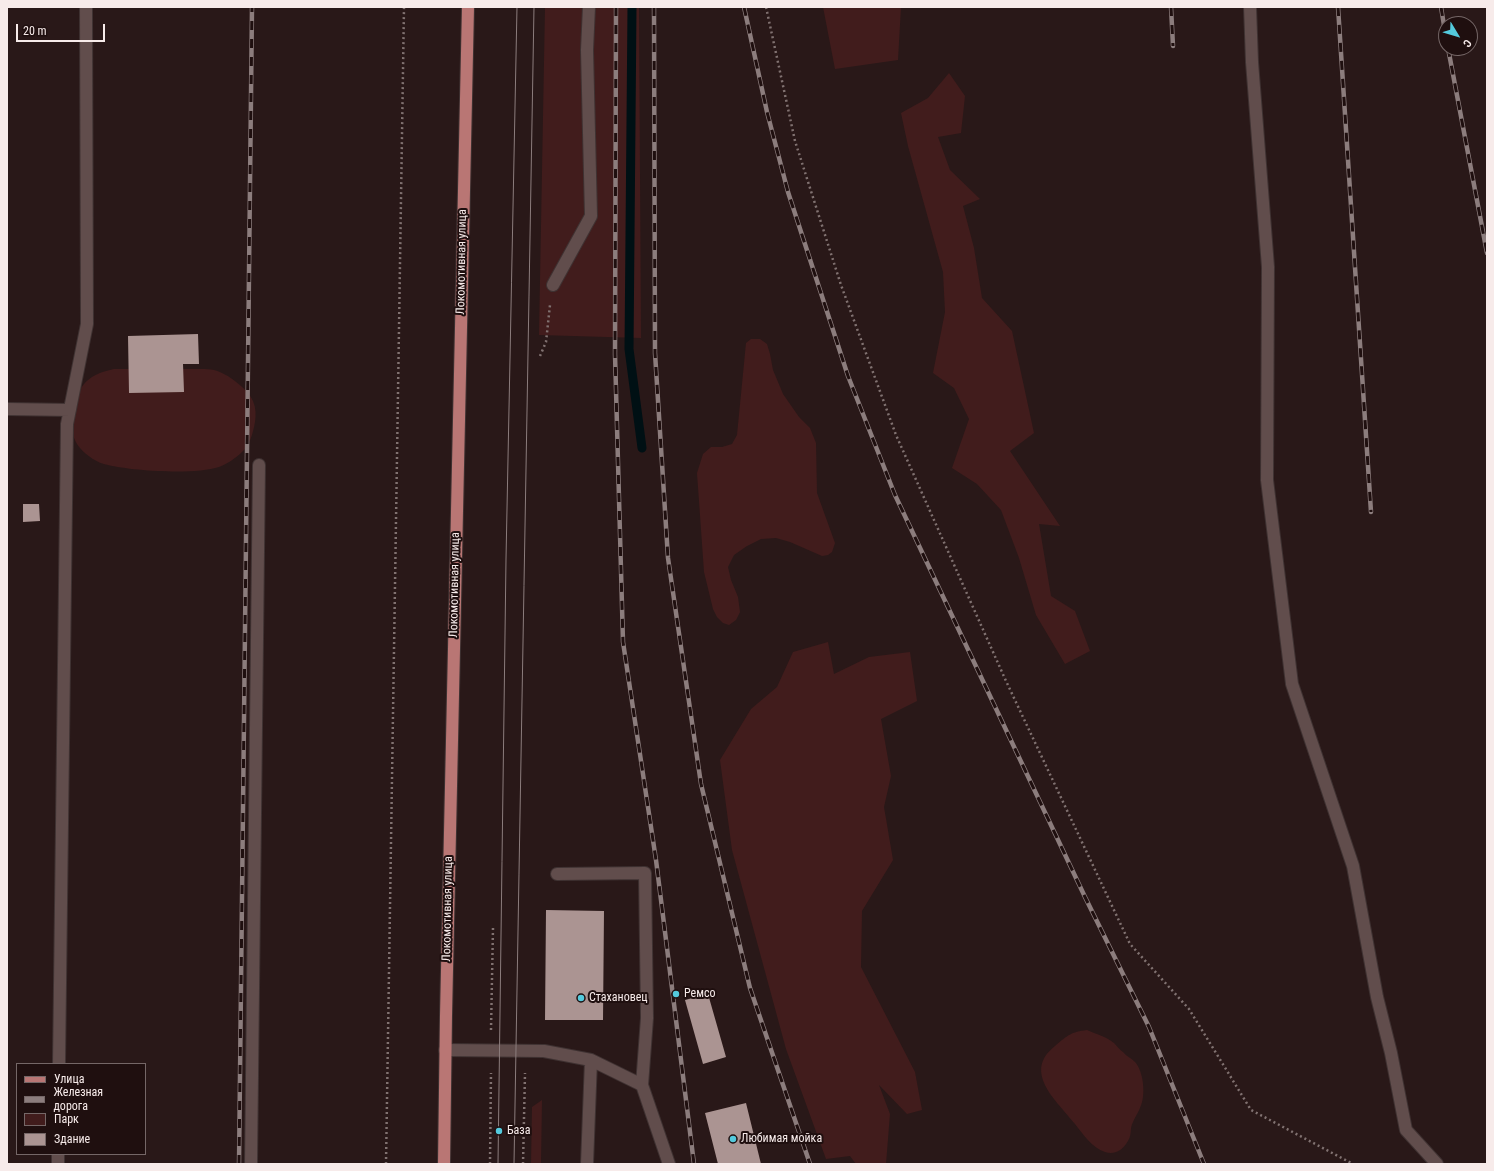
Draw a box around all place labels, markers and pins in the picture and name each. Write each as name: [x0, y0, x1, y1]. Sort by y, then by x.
place label: Ремсо: [684, 987, 716, 1001]
marker: Ремсо: [671, 989, 681, 999]
place label: Стахановец: [589, 991, 648, 1005]
marker: Стахановец: [576, 993, 586, 1003]
place label: База: [507, 1124, 530, 1138]
marker: База: [494, 1126, 504, 1136]
place label: Любимая мойка: [741, 1132, 822, 1146]
marker: Любимая мойка: [728, 1134, 738, 1144]

